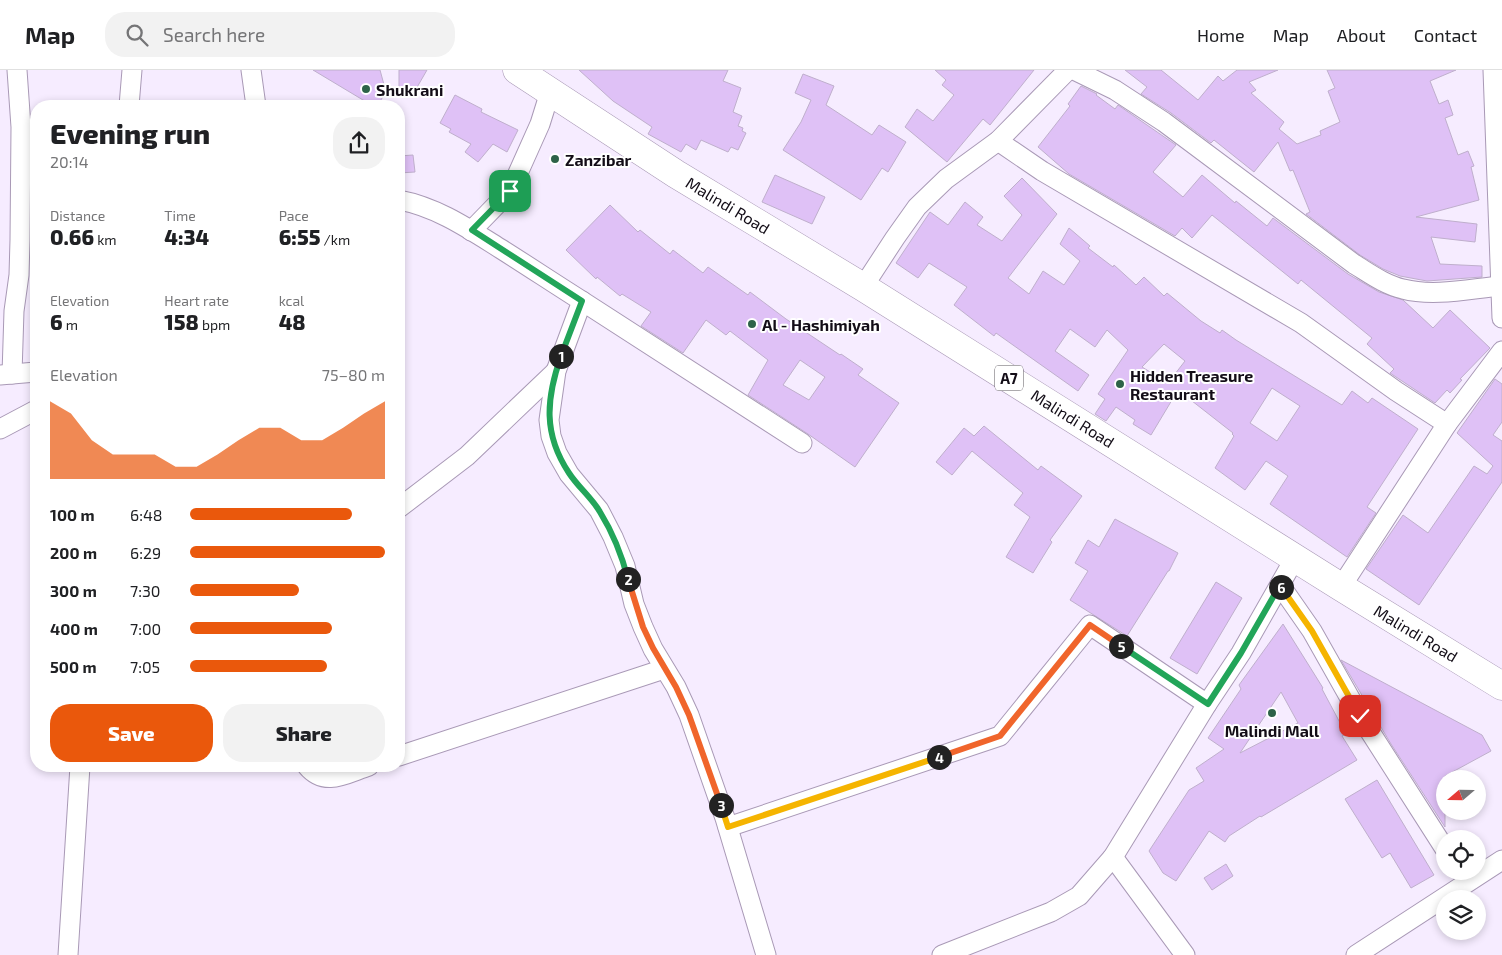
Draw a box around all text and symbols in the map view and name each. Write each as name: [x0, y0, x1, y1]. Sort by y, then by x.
search box: [105, 12, 455, 57]
text: Map: [25, 20, 75, 49]
icon: search: [123, 21, 151, 49]
text: Search here: [163, 23, 265, 46]
text: Home: [1197, 24, 1245, 46]
text: Map: [1273, 24, 1309, 46]
text: About: [1337, 24, 1386, 46]
text: Contact: [1414, 24, 1477, 46]
place label: Shukrani: [376, 80, 443, 99]
marker: Shukrani: [360, 83, 372, 95]
text: Evening run: [50, 116, 210, 150]
button: share: [333, 117, 385, 169]
place label: Zanzibar: [565, 150, 632, 169]
text: 20:14: [50, 152, 89, 171]
marker: Zanzibar: [549, 153, 561, 165]
pin: [489, 170, 531, 212]
street label: Malindi Road: [683, 173, 773, 237]
icon: arrive: [496, 177, 524, 205]
text: Distance: [50, 207, 105, 224]
text: Time: [164, 207, 196, 224]
text: Pace: [279, 207, 309, 224]
text: 0.66: [50, 224, 94, 249]
text: 4:34: [164, 224, 209, 249]
text: 6:55: [279, 224, 320, 249]
text: km: [94, 231, 117, 248]
text: /km: [320, 231, 350, 248]
text: Elevation: [50, 292, 109, 309]
text: Heart rate: [164, 292, 229, 309]
text: kcal: [279, 292, 304, 309]
text: 6: [50, 309, 63, 334]
text: 158: [164, 309, 199, 334]
text: 48: [279, 309, 306, 334]
place label: Al - Hashimiyah: [762, 315, 880, 335]
text: m: [63, 316, 78, 333]
text: bpm: [199, 316, 230, 333]
marker: Al - Hashimiyah: [746, 318, 758, 330]
pin: 1: [548, 344, 574, 368]
text: 1: [558, 348, 565, 365]
text: Elevation: [50, 365, 118, 384]
text: 75–80 m: [322, 365, 385, 384]
road number: A7: [995, 366, 1023, 390]
place label: Hidden Treasure Restaurant: [1130, 366, 1253, 403]
marker: Hidden Treasure Restaurant: [1114, 378, 1126, 390]
street label: Malindi Road: [1028, 385, 1118, 451]
text: 100 m: [50, 505, 95, 524]
text: 6:48: [130, 505, 162, 524]
text: 200 m: [50, 543, 97, 562]
text: 6:29: [130, 543, 161, 562]
pin: 2: [616, 566, 640, 592]
text: 2: [624, 571, 633, 588]
pin: 6: [1268, 574, 1294, 600]
text: 6: [1277, 579, 1286, 596]
text: 300 m: [50, 581, 97, 600]
text: 7:30: [130, 581, 161, 600]
street label: Malindi Road: [1371, 601, 1461, 665]
text: 400 m: [50, 619, 98, 638]
text: 7:00: [130, 619, 161, 638]
pin: 5: [1108, 634, 1134, 658]
text: 5: [1118, 638, 1125, 655]
text: 500 m: [50, 657, 97, 676]
text: 7:05: [130, 657, 160, 676]
pin: [1339, 695, 1381, 737]
icon: check: [1346, 702, 1374, 730]
button: Save: [50, 704, 213, 762]
button: Share: [223, 704, 385, 762]
marker: Malindi Mall: [1266, 707, 1278, 719]
place label: Malindi Mall: [1225, 721, 1320, 740]
pin: 4: [926, 744, 952, 770]
text: 4: [935, 749, 944, 766]
north arrow: [1436, 770, 1486, 820]
map controls: [1436, 770, 1486, 940]
pin: 3: [708, 792, 734, 818]
text: 3: [718, 797, 725, 814]
button: locate: [1436, 830, 1486, 880]
button: layers: [1436, 890, 1486, 940]

